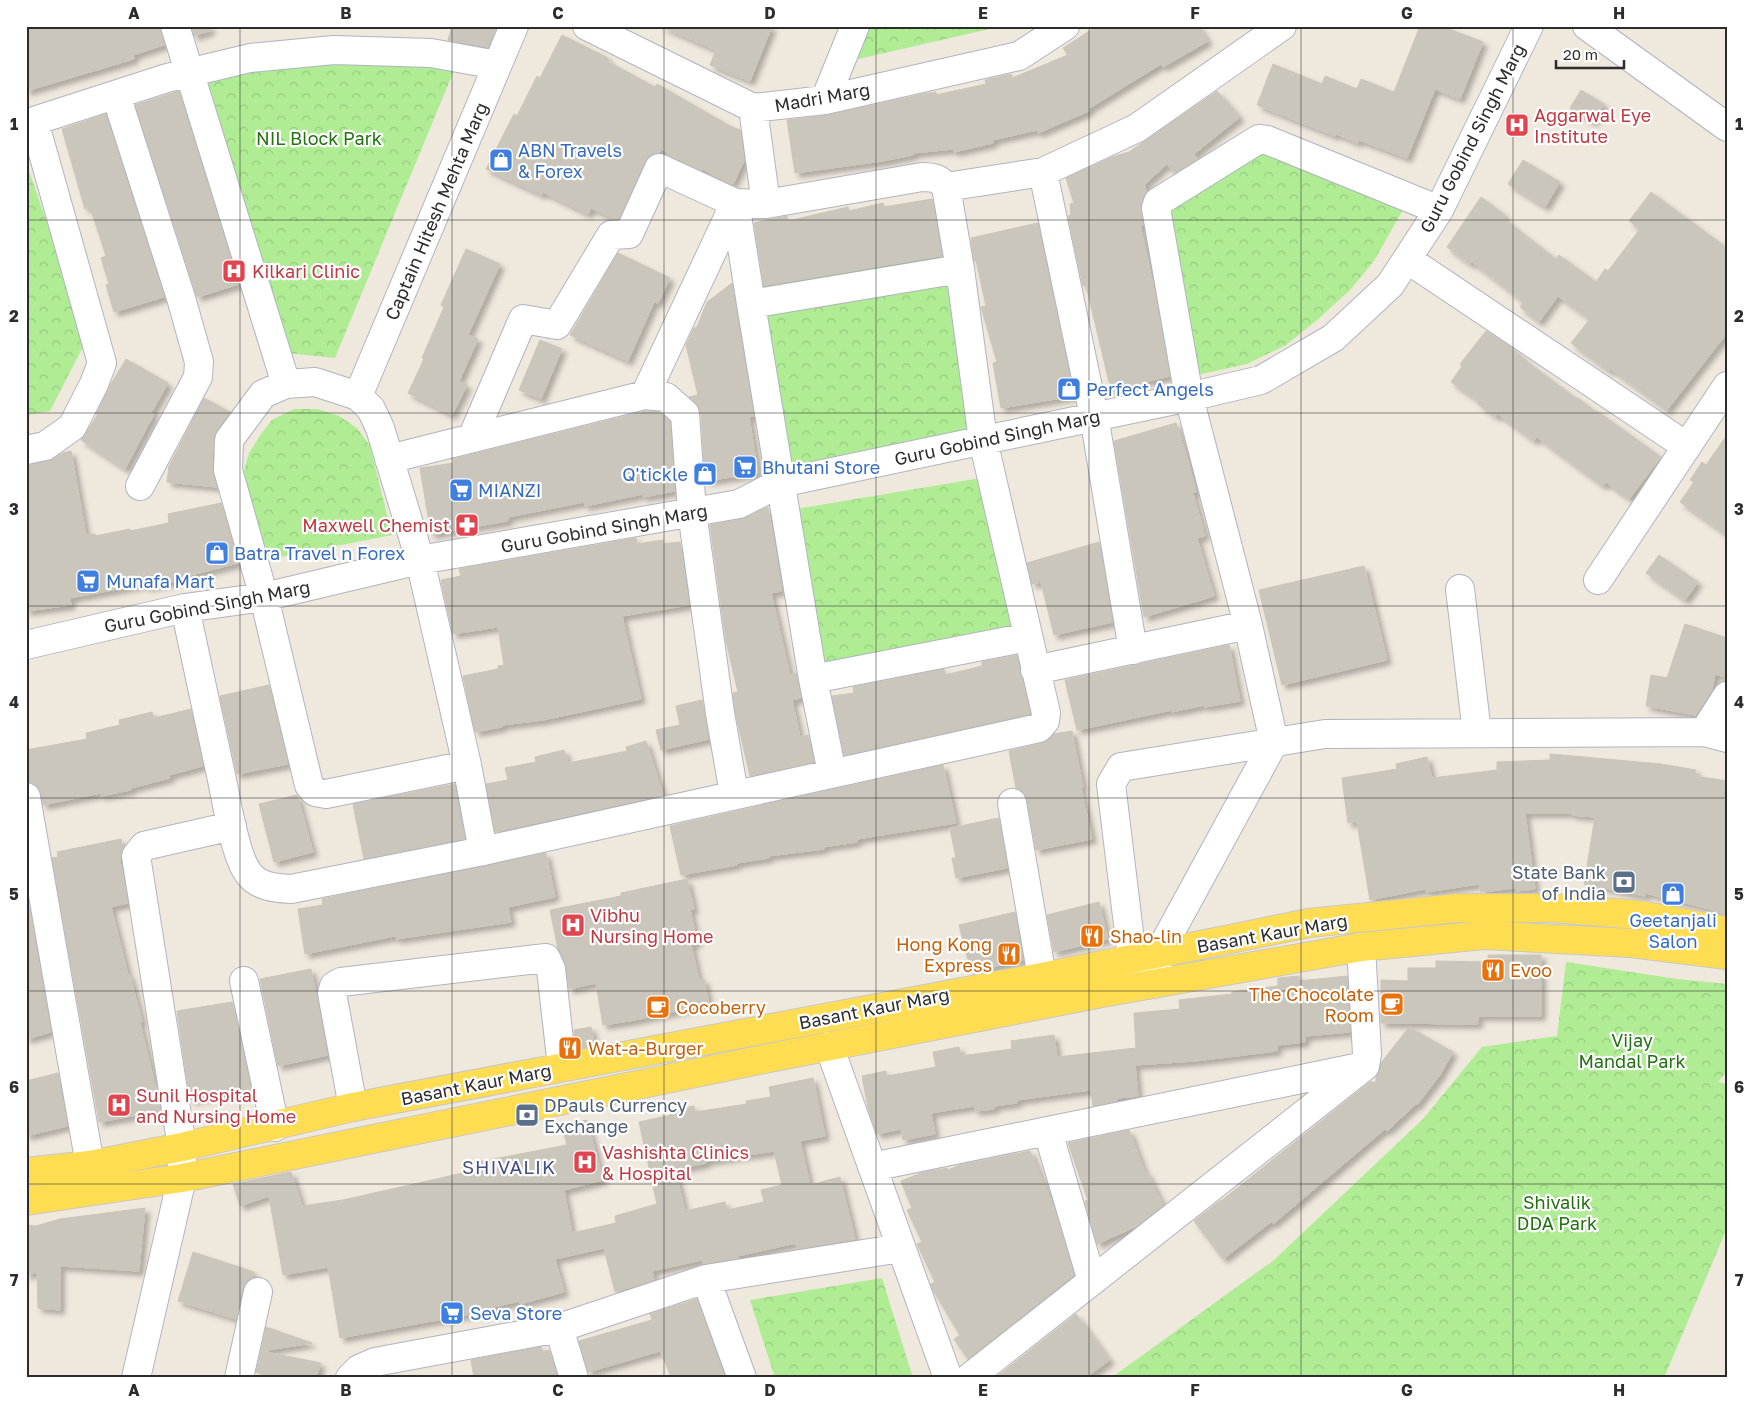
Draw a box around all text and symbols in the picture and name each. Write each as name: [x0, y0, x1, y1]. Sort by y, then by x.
text: A: [128, 3, 140, 23]
text: B: [340, 3, 352, 23]
text: C: [552, 3, 564, 23]
text: D: [764, 3, 776, 23]
text: E: [978, 3, 988, 23]
text: F: [1190, 3, 1200, 23]
text: G: [1401, 3, 1413, 23]
text: H: [1613, 3, 1625, 23]
scale bar: [1556, 38, 1623, 70]
street label: Guru Gobind Singh Marg: [1415, 40, 1529, 236]
text: 20 m: [1563, 45, 1598, 63]
street label: Madri Marg: [773, 78, 871, 116]
street label: Captain Hitesh Mehta Marg: [380, 99, 492, 323]
place label: Aggarwal Eye Institute: [1534, 104, 1651, 147]
hospital icon: Aggarwal Eye Institute: [1504, 112, 1530, 138]
text: 1: [10, 114, 18, 134]
text: 1: [1735, 114, 1743, 134]
park label: NIL Block Park: [256, 127, 382, 149]
place label: ABN Travels & Forex: [518, 139, 622, 182]
shop icon: ABN Travels & Forex: [488, 147, 514, 173]
hospital icon: Kilkari Clinic: [221, 258, 247, 284]
place label: Kilkari Clinic: [252, 260, 360, 282]
text: 2: [9, 306, 19, 326]
text: 2: [1734, 306, 1744, 326]
shop icon: Perfect Angels: [1056, 376, 1082, 402]
place label: Perfect Angels: [1086, 378, 1214, 400]
street label: Guru Gobind Singh Marg: [892, 404, 1102, 470]
supermarket icon: Bhutani Store: [732, 454, 758, 480]
place label: Bhutani Store: [762, 456, 880, 478]
shop icon: Q'tickle: [692, 461, 718, 487]
place label: Q'tickle: [622, 463, 688, 485]
supermarket icon: MIANZI: [448, 477, 474, 503]
place label: MIANZI: [478, 479, 541, 501]
text: 3: [9, 499, 19, 519]
street label: Guru Gobind Singh Marg: [499, 499, 709, 557]
text: 3: [1734, 499, 1744, 519]
pharmacy icon: Maxwell Chemist: [454, 512, 480, 538]
place label: Maxwell Chemist: [302, 514, 450, 536]
shop icon: Batra Travel n Forex: [204, 540, 230, 566]
place label: Batra Travel n Forex: [234, 542, 405, 564]
supermarket icon: Munafa Mart: [75, 568, 101, 594]
place label: Munafa Mart: [106, 570, 215, 592]
street label: Guru Gobind Singh Marg: [102, 575, 312, 637]
text: 4: [9, 692, 19, 712]
text: 4: [1734, 692, 1744, 712]
place label: State Bank of India: [1512, 861, 1606, 904]
bank icon: State Bank of India: [1611, 869, 1637, 895]
shop icon: Geetanjali Salon: [1660, 881, 1686, 907]
text: 5: [9, 884, 19, 904]
text: 5: [1734, 884, 1744, 904]
place label: Vibhu Nursing Home: [590, 904, 713, 947]
street label: Basant Kaur Marg: [1195, 909, 1349, 957]
place label: Geetanjali Salon: [1629, 909, 1717, 952]
hospital icon: Vibhu Nursing Home: [560, 912, 586, 938]
restaurant icon: Shao-lin: [1079, 923, 1105, 949]
place label: Shao-lin: [1110, 925, 1182, 947]
place label: Hong Kong Express: [896, 933, 992, 976]
restaurant icon: Hong Kong Express: [996, 941, 1022, 967]
restaurant icon: Evoo: [1480, 957, 1506, 983]
place label: Evoo: [1510, 959, 1552, 981]
street label: Basant Kaur Marg: [797, 983, 951, 1033]
place label: The Chocolate Room: [1249, 983, 1374, 1026]
cafe icon: The Chocolate Room: [1379, 991, 1405, 1017]
cafe icon: Cocoberry: [645, 994, 671, 1020]
place label: Cocoberry: [676, 996, 766, 1018]
park label: Vijay Mandal Park: [1578, 1029, 1686, 1072]
restaurant icon: Wat-a-Burger: [557, 1035, 583, 1061]
place label: Wat-a-Burger: [588, 1037, 704, 1059]
street label: Basant Kaur Marg: [399, 1059, 553, 1109]
text: 6: [9, 1077, 19, 1097]
text: 6: [1734, 1077, 1744, 1097]
place label: Sunil Hospital and Nursing Home: [136, 1084, 296, 1127]
hospital icon: Sunil Hospital and Nursing Home: [106, 1092, 132, 1118]
place label: DPauls Currency Exchange: [544, 1094, 687, 1137]
bank icon: DPauls Currency Exchange: [514, 1102, 540, 1128]
place label: Vashishta Clinics & Hospital: [602, 1141, 749, 1184]
hospital icon: Vashishta Clinics & Hospital: [572, 1149, 598, 1175]
district label: SHIVALIK: [462, 1155, 556, 1178]
park label: Shivalik DDA Park: [1517, 1191, 1597, 1234]
text: 7: [10, 1270, 19, 1290]
text: 7: [1735, 1270, 1744, 1290]
supermarket icon: Seva Store: [439, 1300, 465, 1326]
place label: Seva Store: [470, 1302, 562, 1324]
text: A: [128, 1380, 140, 1400]
text: B: [340, 1380, 352, 1400]
text: C: [552, 1380, 564, 1400]
text: D: [764, 1380, 776, 1400]
text: E: [978, 1380, 988, 1400]
text: F: [1190, 1380, 1200, 1400]
text: G: [1401, 1380, 1413, 1400]
text: H: [1613, 1380, 1625, 1400]

